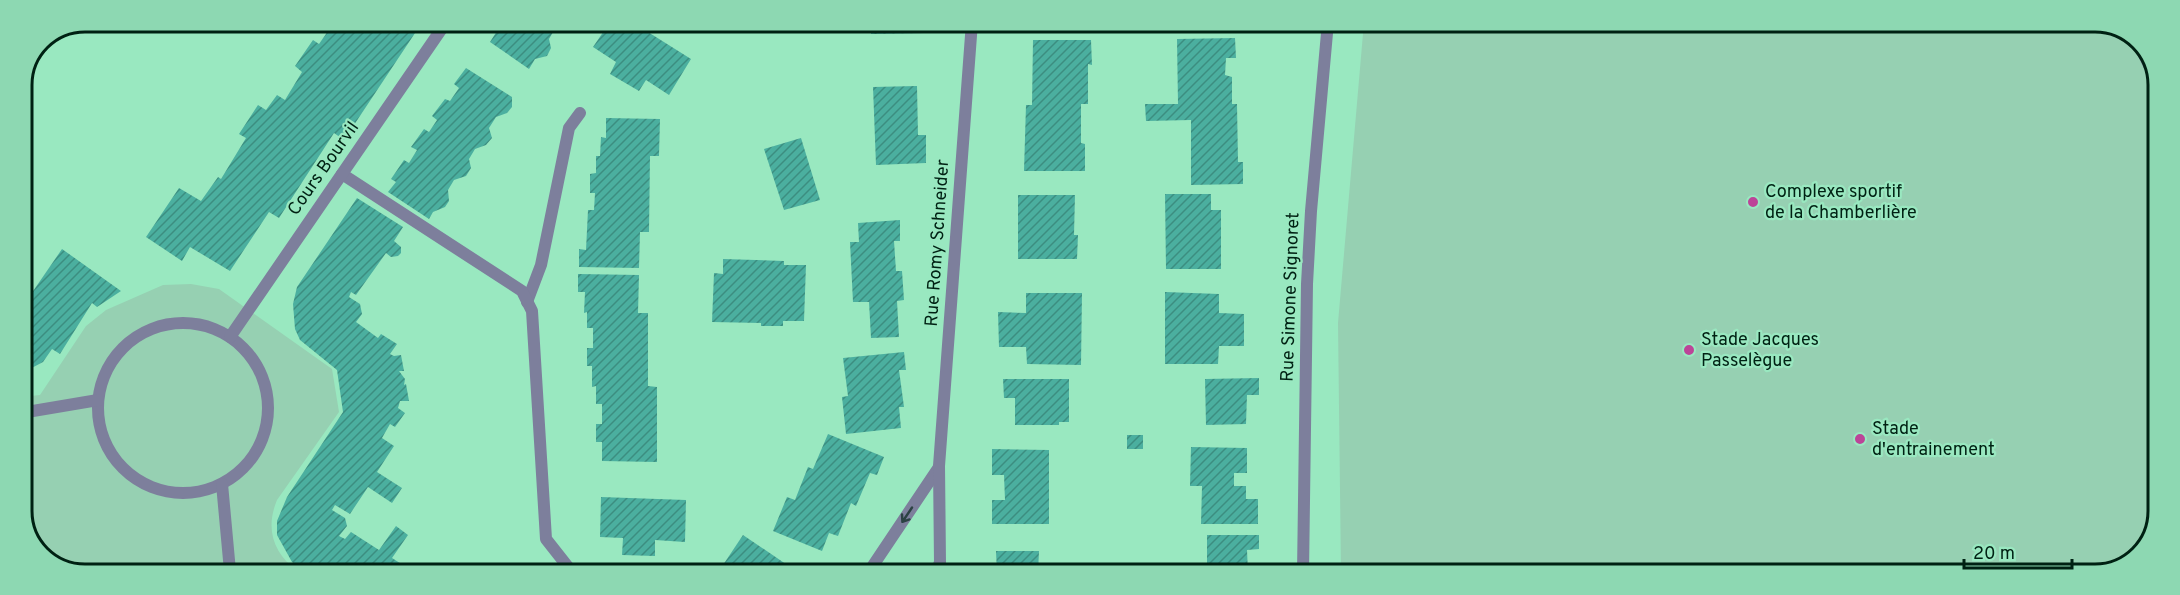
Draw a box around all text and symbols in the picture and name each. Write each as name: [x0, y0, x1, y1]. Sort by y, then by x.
street label: Cours Bourvil: [283, 118, 365, 220]
street label: Rue Romy Schneider: [921, 159, 955, 327]
place label: Complexe sportif de la Chamberlière: [1765, 181, 1917, 225]
marker: Complexe sportif de la Chamberlière: [1746, 195, 1760, 209]
street label: Rue Simone Signoret: [1277, 212, 1305, 382]
place label: Stade Jacques Passelègue: [1701, 329, 1819, 373]
marker: Stade Jacques Passelègue: [1682, 343, 1696, 357]
place label: Stade d'entrainement: [1872, 418, 1995, 462]
marker: Stade d'entrainement: [1853, 432, 1867, 446]
one-way arrow: [901, 506, 913, 523]
scale bar: [1964, 532, 2072, 570]
text: 20 m: [1973, 543, 2015, 566]

